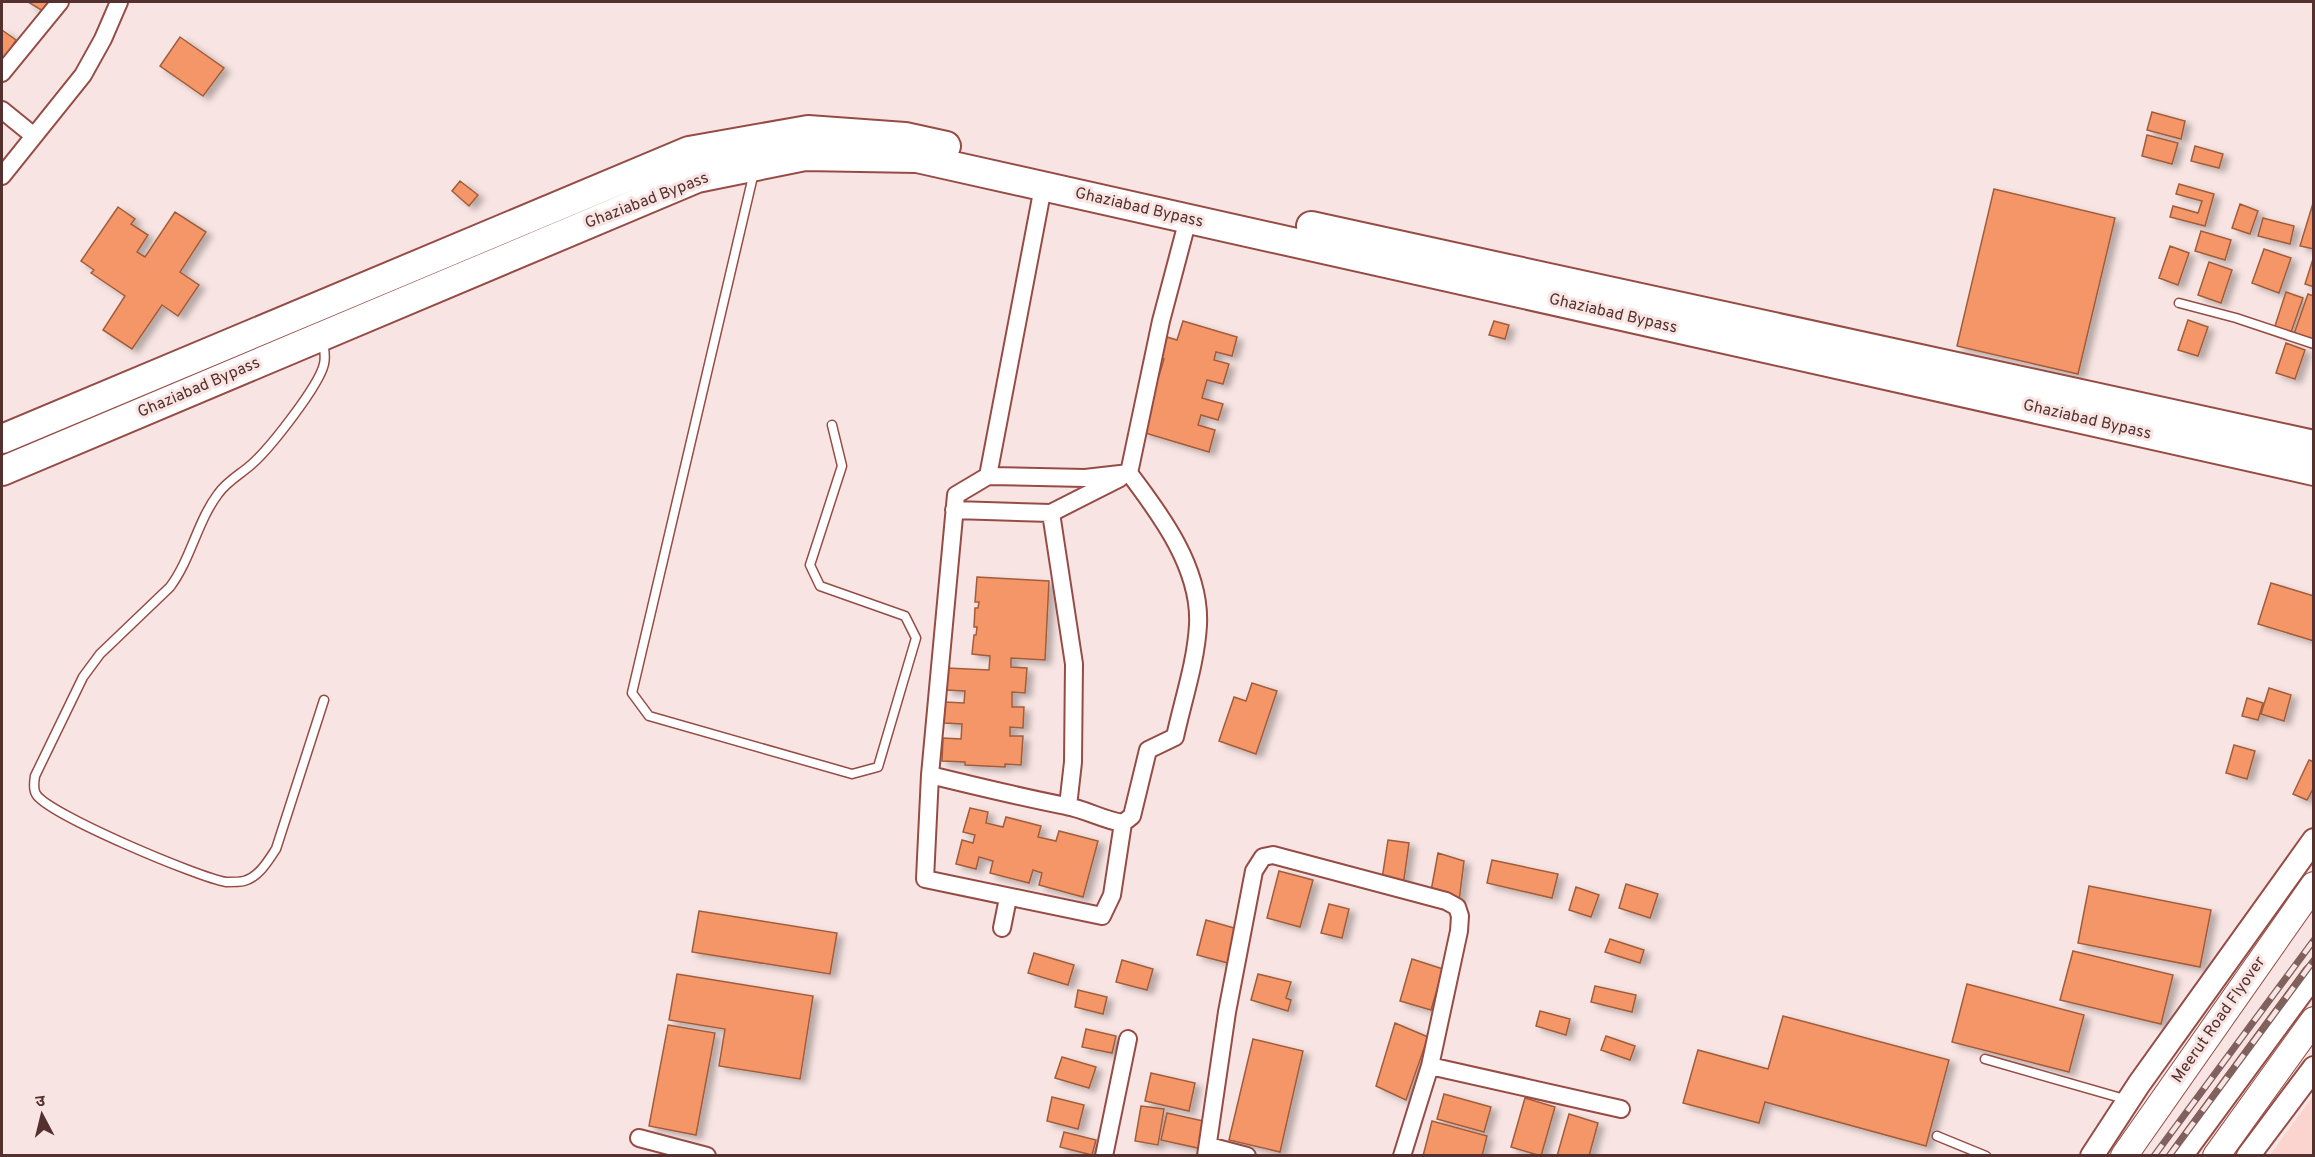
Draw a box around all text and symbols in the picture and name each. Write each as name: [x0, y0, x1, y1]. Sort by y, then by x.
street label: Ghaziabad Bypass: [582, 168, 712, 234]
street label: Ghaziabad Bypass: [1073, 184, 1205, 232]
street label: Ghaziabad Bypass: [1547, 290, 1679, 338]
street label: Ghaziabad Bypass: [135, 353, 263, 423]
street label: Ghaziabad Bypass: [2021, 396, 2153, 444]
street label: Meerut Road Flyover: [2168, 953, 2270, 1087]
north arrow: [12, 1085, 72, 1145]
text: उ: [35, 1092, 47, 1113]

